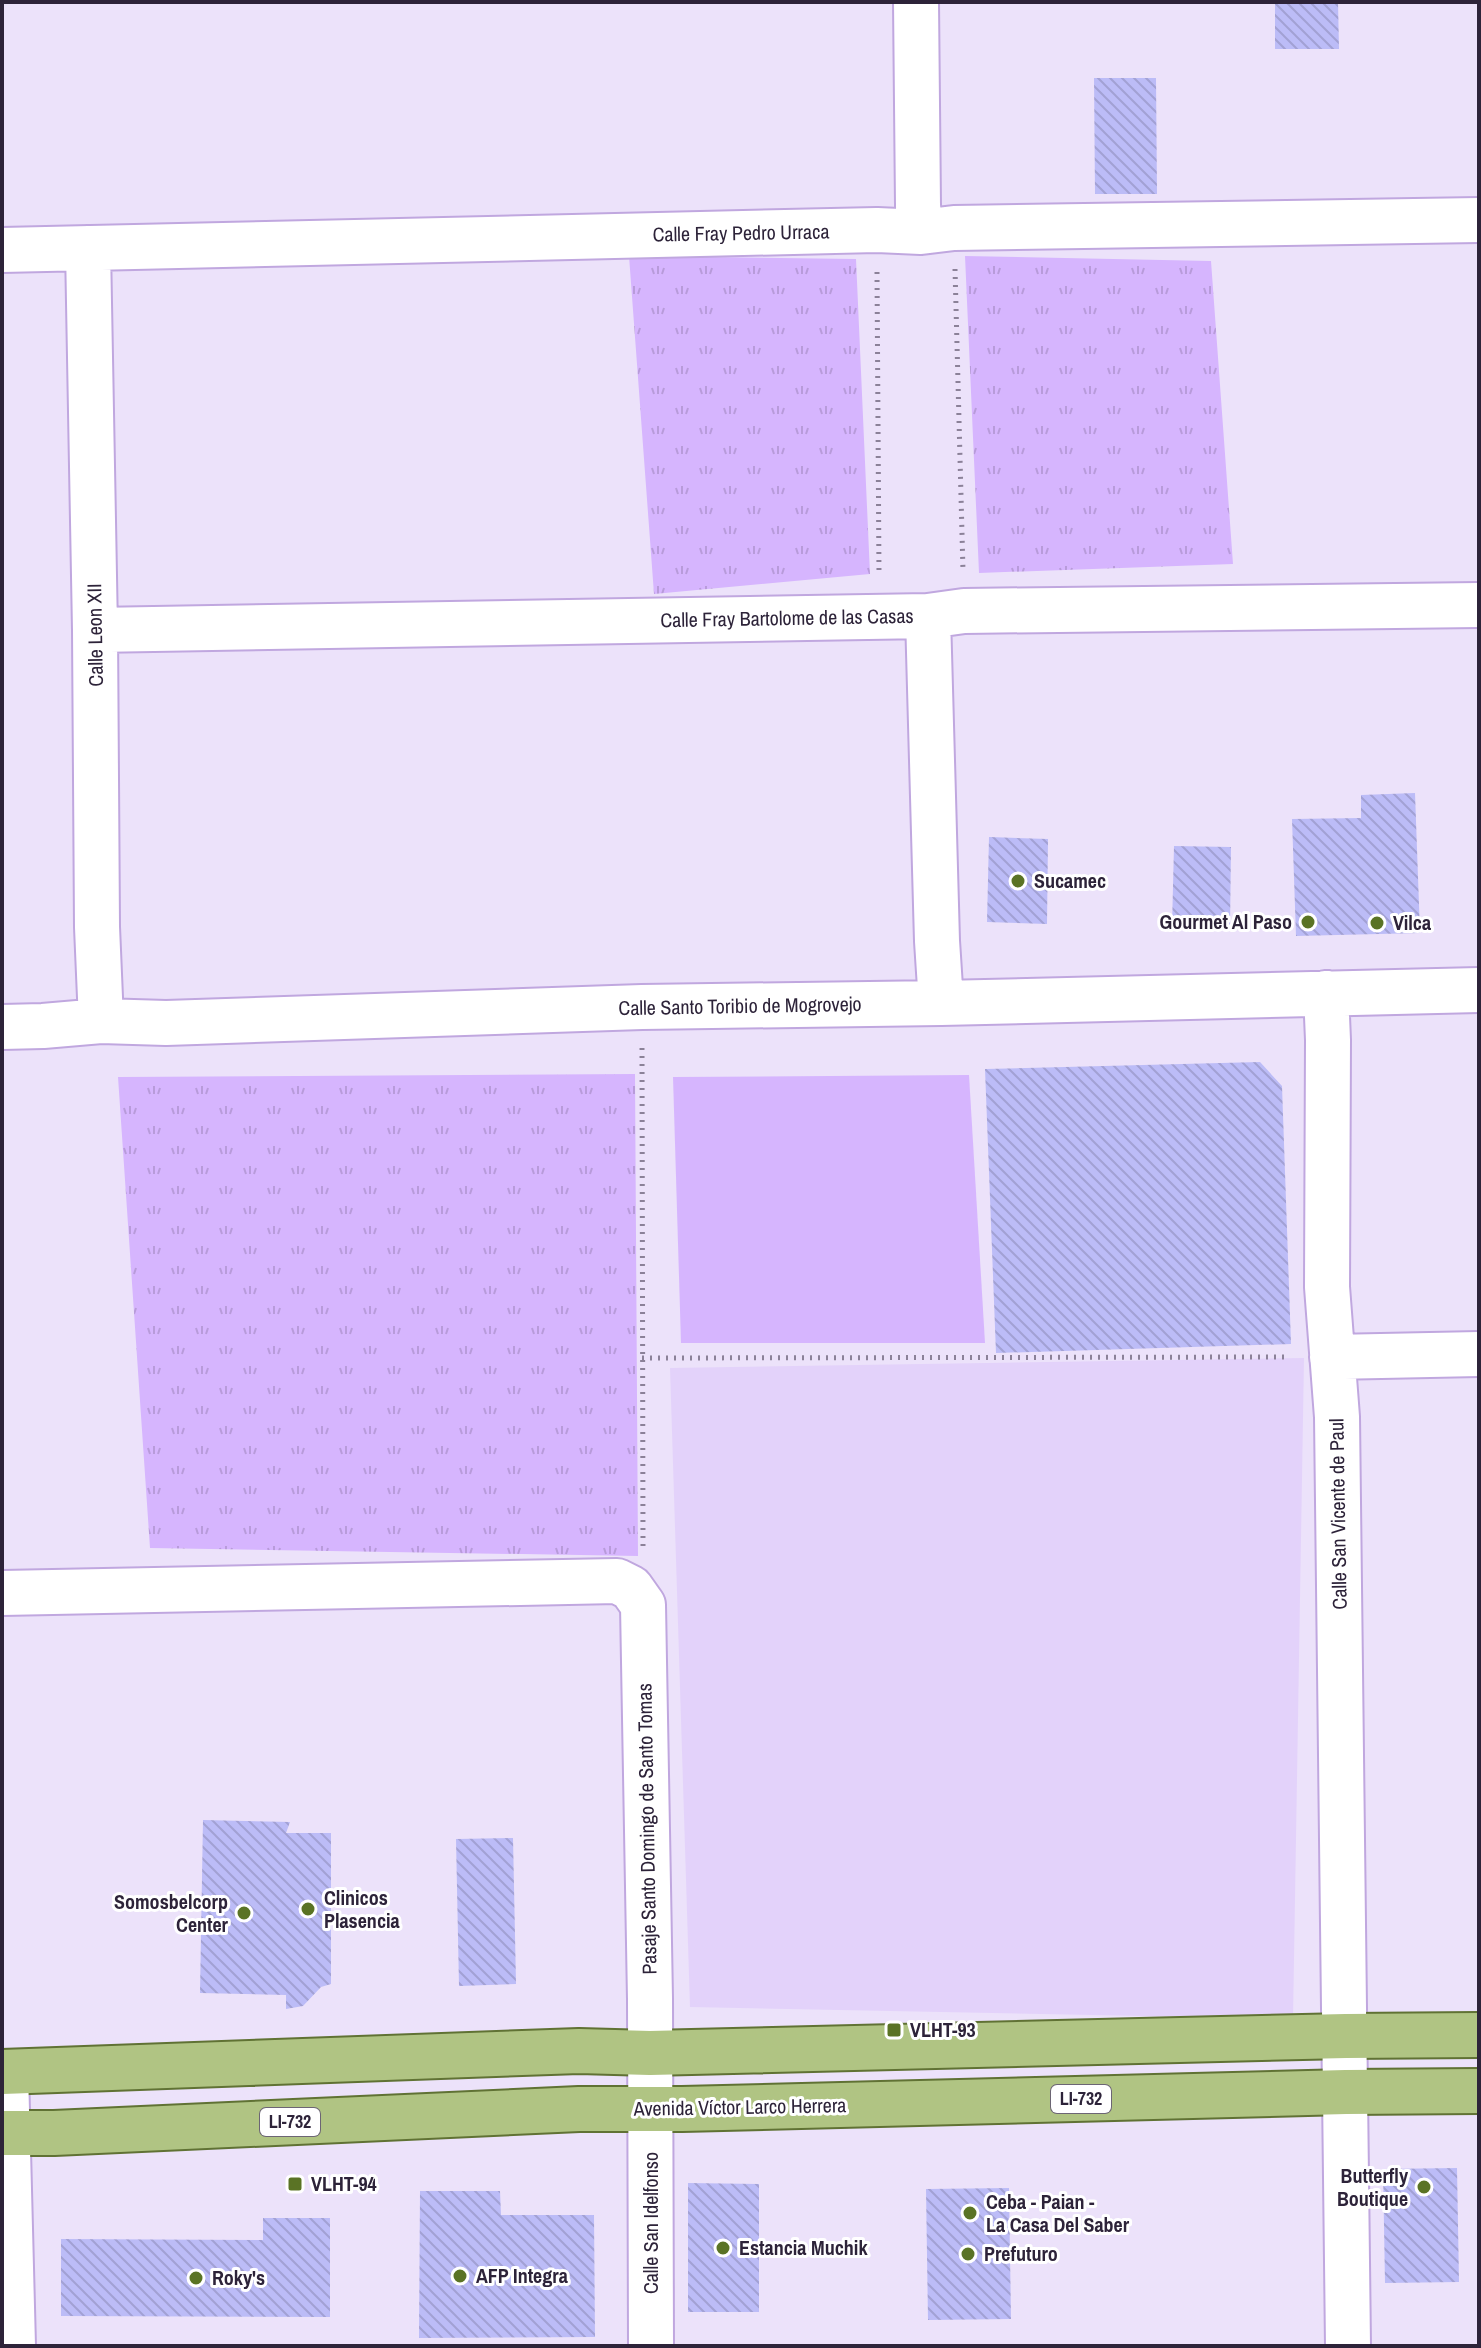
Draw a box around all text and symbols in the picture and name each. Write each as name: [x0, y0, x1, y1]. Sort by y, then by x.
street label: Calle Fray Pedro Urraca: [652, 217, 830, 248]
street label: Calle Leon XII: [80, 583, 109, 687]
street label: Calle Fray Bartolome de las Casas: [660, 602, 914, 633]
place label: Sucamec: [1034, 867, 1106, 894]
marker: Sucamec: [1009, 872, 1027, 890]
place label: Gourmet Al Paso: [1160, 908, 1292, 935]
place label: Vilca: [1393, 909, 1431, 936]
marker: Gourmet Al Paso: [1299, 913, 1317, 931]
marker: Vilca: [1368, 914, 1386, 932]
street label: Calle Santo Toribio de Mogrovejo: [618, 990, 862, 1021]
street label: Calle San Vicente de Paul: [1322, 1418, 1353, 1610]
street label: Pasaje Santo Domingo de Santo Tomas: [630, 1683, 663, 1975]
place label: Clinicos Plasencia: [324, 1884, 400, 1934]
place label: Somosbelcorp Center: [114, 1888, 229, 1938]
marker: Clinicos Plasencia: [299, 1900, 317, 1918]
marker: Somosbelcorp Center: [235, 1904, 253, 1922]
place label: VLHT-93: [910, 2016, 976, 2043]
marker: VLHT-93: [885, 2021, 903, 2039]
road number: LI-732: [1051, 2085, 1111, 2113]
street label: Avenida Víctor Larco Herrera: [632, 2091, 847, 2122]
road number: LI-732: [260, 2108, 320, 2136]
street label: Calle San Idelfonso: [637, 2152, 664, 2294]
place label: Butterfly Boutique: [1337, 2162, 1409, 2212]
place label: VLHT-94: [311, 2170, 377, 2197]
marker: VLHT-94: [286, 2175, 304, 2193]
marker: Butterfly Boutique: [1415, 2178, 1433, 2196]
place label: Ceba - Paian - La Casa Del Saber: [986, 2188, 1130, 2238]
marker: Ceba - Paian - La Casa Del Saber: [961, 2204, 979, 2222]
place label: Estancia Muchik: [739, 2234, 868, 2261]
marker: Estancia Muchik: [714, 2239, 732, 2257]
place label: Prefuturo: [984, 2240, 1058, 2267]
marker: Prefuturo: [959, 2245, 977, 2263]
place label: AFP Integra: [476, 2262, 568, 2289]
place label: Roky's: [212, 2264, 265, 2291]
marker: AFP Integra: [451, 2267, 469, 2285]
marker: Roky's: [187, 2269, 205, 2287]

